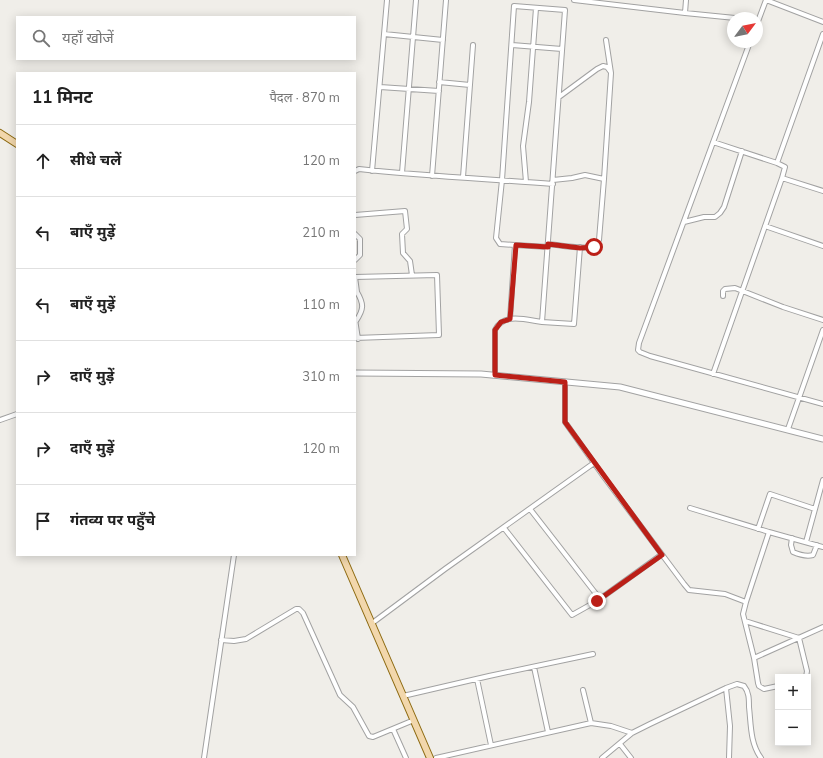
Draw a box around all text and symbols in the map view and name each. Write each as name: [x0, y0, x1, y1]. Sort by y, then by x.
north arrow: [727, 12, 763, 48]
search box: [16, 16, 356, 60]
icon: search: [30, 27, 52, 49]
text: यहाँ खोजें: [62, 28, 114, 48]
text: 11 मिनट: [32, 86, 93, 109]
text: पैदल · 870 m: [269, 89, 340, 107]
icon: ahead: [32, 150, 54, 172]
text: सीधे चलें: [70, 150, 121, 170]
text: 120 m: [302, 152, 340, 170]
icon: left: [32, 222, 54, 244]
text: बाएँ मुड़ें: [70, 222, 115, 242]
text: 210 m: [302, 224, 340, 242]
route start: [585, 238, 603, 256]
icon: left: [32, 294, 54, 316]
text: बाएँ मुड़ें: [70, 294, 115, 314]
text: 110 m: [302, 296, 340, 314]
icon: right: [32, 366, 54, 388]
text: दाएँ मुड़ें: [70, 366, 114, 386]
text: 310 m: [302, 368, 340, 386]
icon: right: [32, 438, 54, 460]
text: दाएँ मुड़ें: [70, 438, 114, 458]
text: 120 m: [302, 440, 340, 458]
icon: arrive: [32, 510, 54, 532]
text: गंतव्य पर पहुँचे: [70, 510, 155, 530]
route end: [588, 592, 606, 610]
map controls: [775, 674, 811, 746]
button: +: [775, 674, 811, 710]
button: −: [775, 710, 811, 746]

